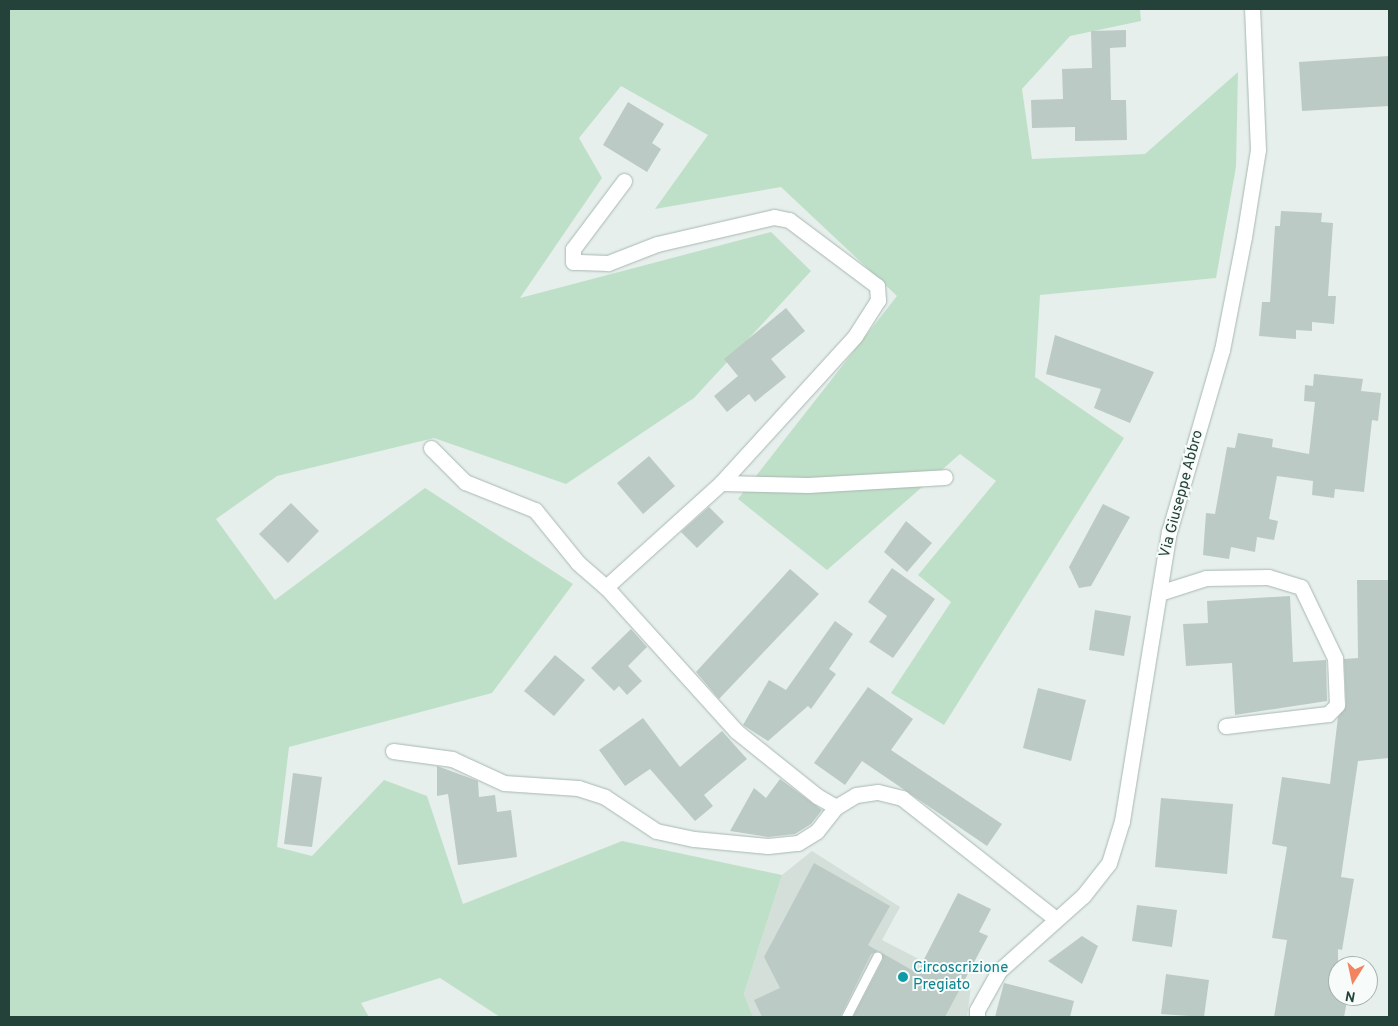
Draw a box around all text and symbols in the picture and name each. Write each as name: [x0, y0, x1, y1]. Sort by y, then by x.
street label: Via Giuseppe Abbro: [1156, 428, 1208, 560]
north arrow: [1328, 956, 1378, 1006]
place label: Circoscrizione Pregiato: [913, 959, 1008, 994]
marker: Circoscrizione Pregiato: [897, 971, 909, 983]
text: N: [1344, 986, 1357, 1005]

